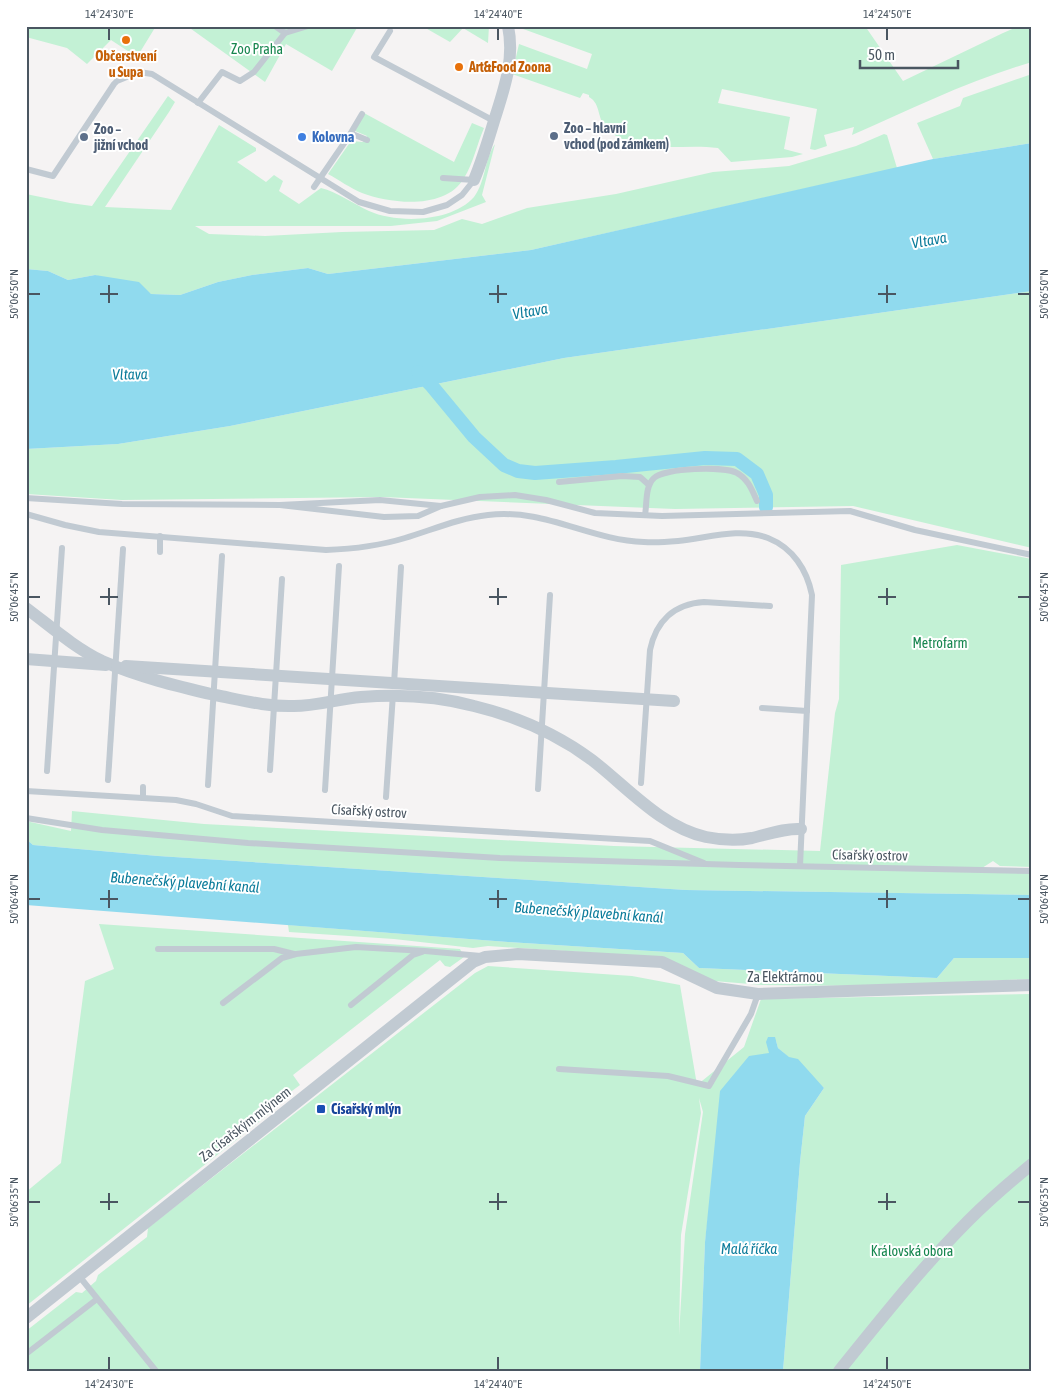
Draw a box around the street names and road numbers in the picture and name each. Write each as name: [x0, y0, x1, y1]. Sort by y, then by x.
street label: Císařský ostrov: [331, 801, 407, 821]
street label: Císařský ostrov: [832, 846, 908, 864]
street label: Za Elektrárnou: [747, 969, 823, 985]
street label: Za Císařským mlýnem: [196, 1083, 294, 1165]

